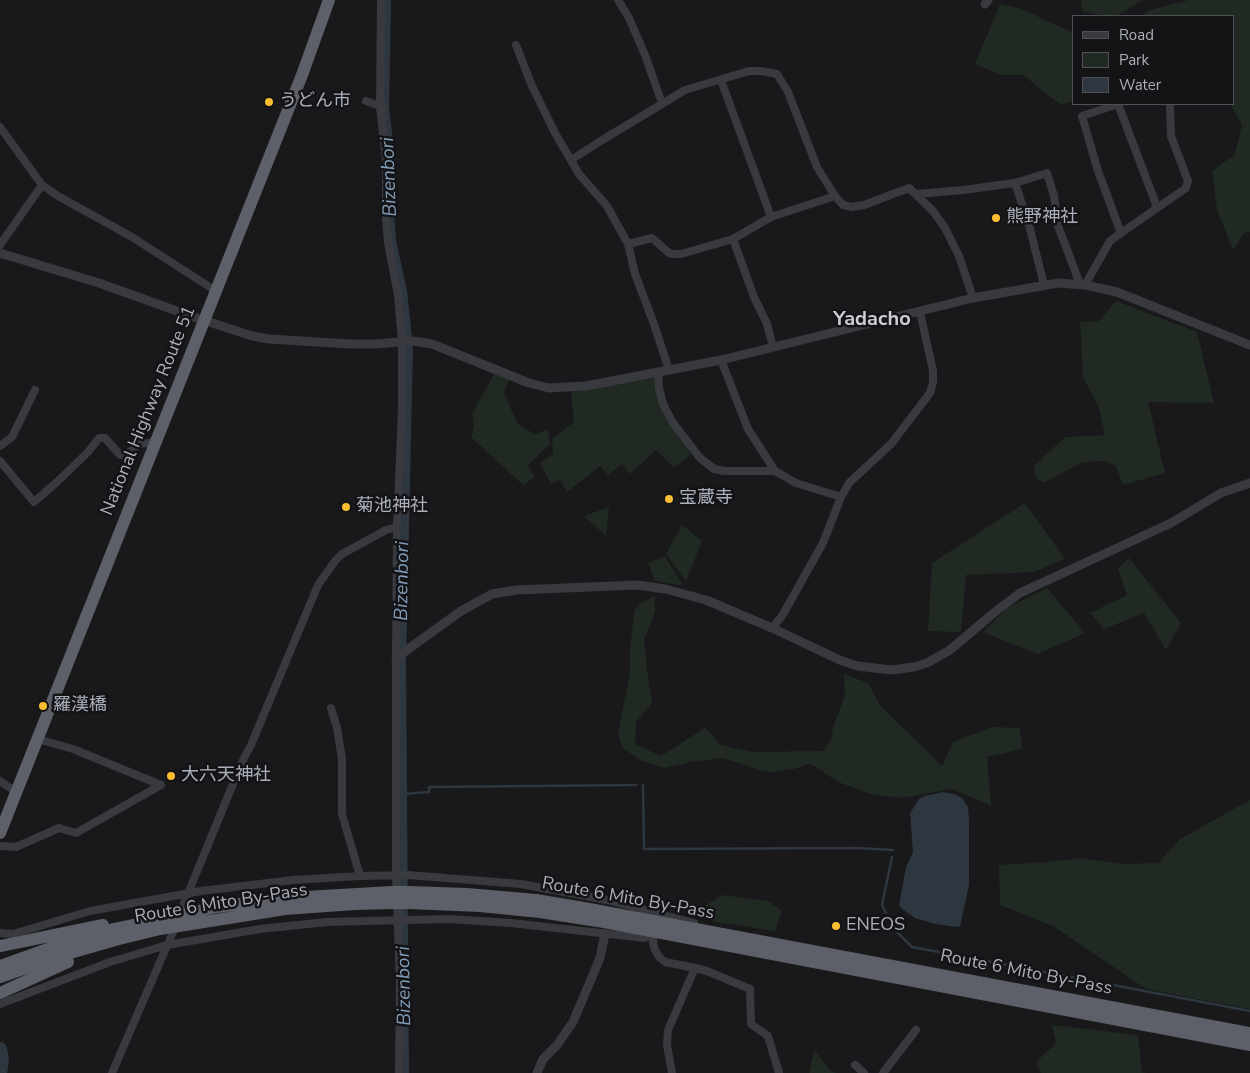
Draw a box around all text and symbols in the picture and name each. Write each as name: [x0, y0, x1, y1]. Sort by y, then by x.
legend: [1072, 15, 1235, 105]
text: Road: [1119, 25, 1154, 45]
text: Park: [1119, 50, 1149, 70]
text: Water: [1119, 75, 1161, 95]
place label: うどん市: [279, 91, 351, 113]
marker: うどん市: [263, 96, 275, 108]
water label: Bizenbori: [377, 137, 403, 217]
place label: 熊野神社: [1006, 207, 1078, 229]
marker: 熊野神社: [990, 212, 1002, 224]
street label: National Highway Route 51: [97, 303, 201, 519]
district label: Yadacho: [833, 308, 911, 332]
place label: 宝蔵寺: [679, 488, 733, 510]
marker: 宝蔵寺: [663, 493, 675, 505]
place label: 菊池神社: [356, 496, 428, 518]
marker: 菊池神社: [340, 501, 352, 513]
water label: Bizenbori: [391, 541, 415, 621]
place label: 羅漢橋: [53, 695, 107, 717]
marker: 羅漢橋: [37, 700, 49, 712]
place label: 大六天神社: [181, 765, 271, 787]
marker: 大六天神社: [165, 770, 177, 782]
street label: Route 6 Mito By-Pass: [540, 873, 716, 925]
street label: Route 6 Mito By-Pass: [133, 880, 309, 928]
place label: ENEOS: [846, 915, 905, 937]
marker: ENEOS: [830, 920, 842, 932]
water label: Bizenbori: [393, 946, 417, 1026]
street label: Route 6 Mito By-Pass: [938, 946, 1114, 1000]

